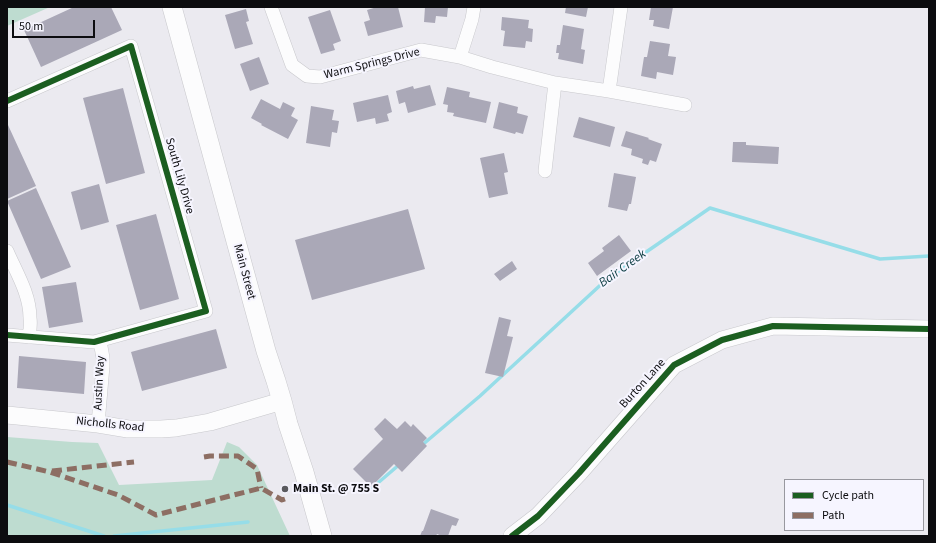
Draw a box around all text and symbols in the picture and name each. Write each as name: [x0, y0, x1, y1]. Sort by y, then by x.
scale bar: [14, 12, 97, 38]
text: 50 m: [19, 18, 43, 35]
street label: Warm Springs Drive: [323, 45, 421, 83]
street label: South Lily Drive: [161, 136, 197, 216]
street label: Main Street: [230, 243, 258, 301]
water label: Bair Creek: [596, 247, 650, 291]
street label: Austin Way: [91, 355, 109, 411]
street label: Burton Lane: [617, 356, 669, 412]
street label: Nicholls Road: [75, 414, 145, 436]
legend: [784, 479, 924, 531]
place label: Main St. @ 755 S: [293, 482, 379, 496]
marker: Main St. @ 755 S: [280, 484, 290, 494]
text: Cycle path: [822, 487, 874, 504]
text: Path: [822, 507, 845, 524]

